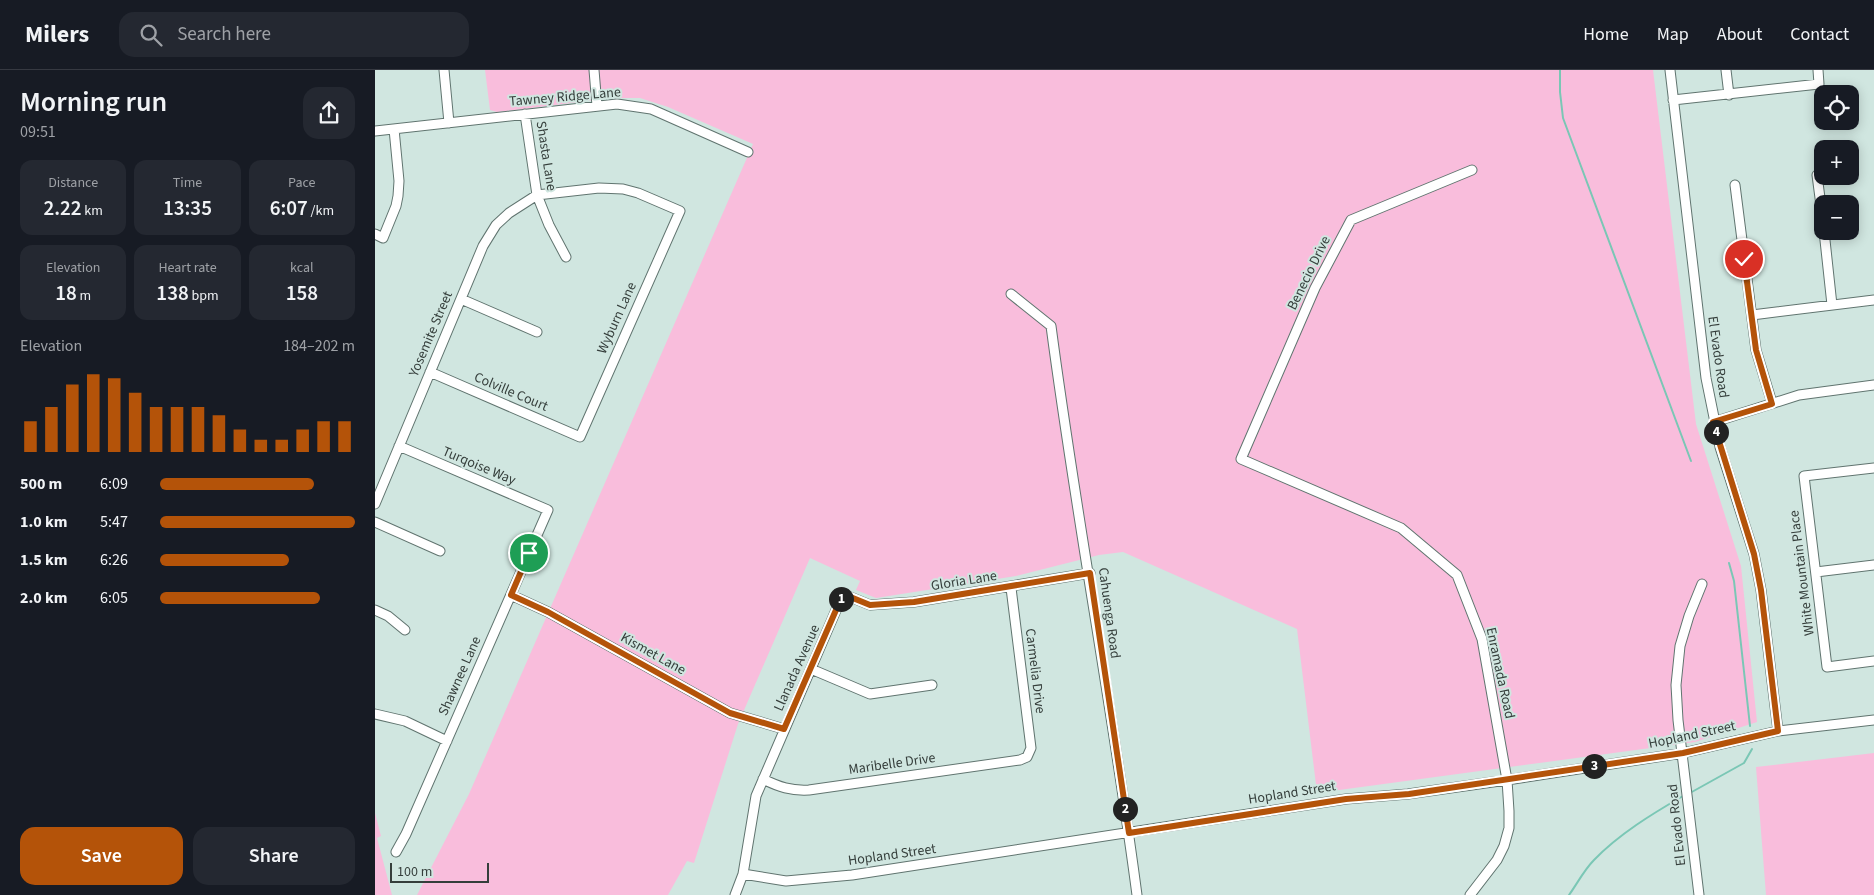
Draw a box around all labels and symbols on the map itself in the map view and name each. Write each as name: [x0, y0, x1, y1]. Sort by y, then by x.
street label: Tawney Ridge Lane: [508, 82, 622, 112]
street label: Shasta Lane: [531, 120, 561, 192]
street label: Benecio Drive: [1282, 232, 1336, 313]
pin: [1723, 238, 1765, 280]
street label: Wyburn Lane: [592, 279, 642, 357]
street label: Yosemite Street: [404, 288, 458, 381]
street label: El Evado Road: [1702, 315, 1734, 399]
street label: Colville Court: [471, 367, 551, 417]
pin: 4: [1703, 420, 1729, 444]
street label: Turqoise Way: [439, 442, 519, 491]
street label: White Mountain Place: [1784, 509, 1820, 637]
pin: [508, 532, 550, 574]
street label: Gloria Lane: [930, 566, 998, 596]
street label: Cahuenga Road: [1093, 566, 1125, 660]
pin: 1: [829, 586, 853, 612]
street label: Llanada Avenue: [769, 621, 825, 715]
street label: Enramada Road: [1481, 625, 1519, 721]
street label: Carmelia Drive: [1020, 627, 1050, 715]
street label: Kismet Lane: [617, 628, 689, 680]
street label: Shawnee Lane: [434, 633, 486, 719]
street label: Hopland Street: [1647, 716, 1738, 754]
street label: Maribelle Drive: [847, 748, 937, 780]
pin: 3: [1581, 754, 1607, 778]
street label: Hopland Street: [1247, 776, 1337, 810]
street label: El Evado Road: [1663, 783, 1691, 867]
pin: 2: [1113, 796, 1137, 822]
street label: Hopland Street: [847, 839, 937, 871]
scale bar: [390, 860, 489, 883]

